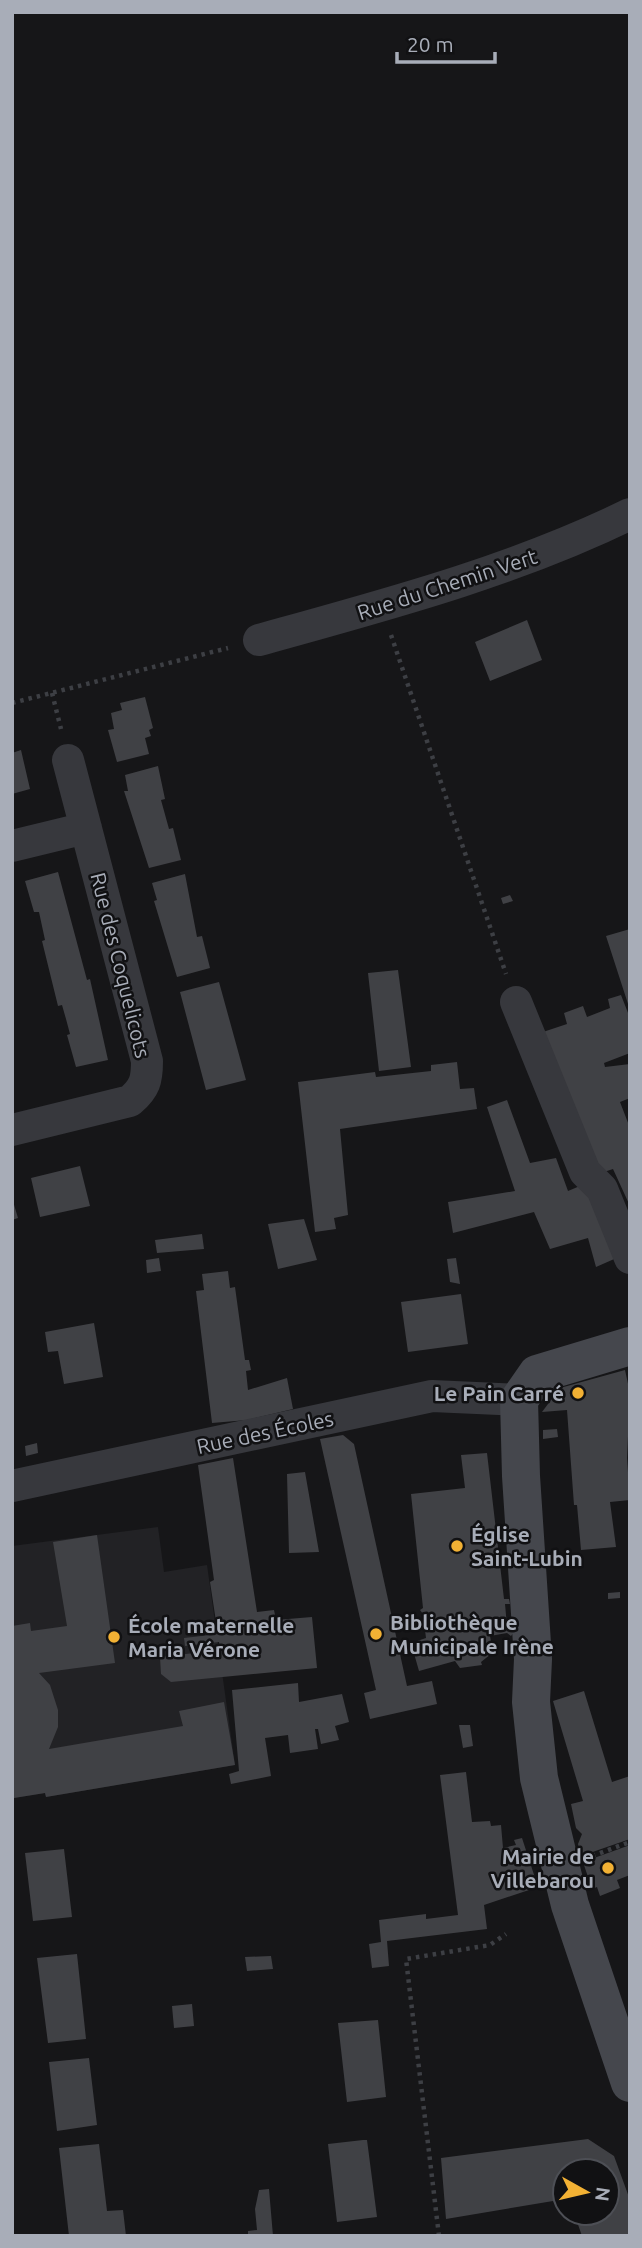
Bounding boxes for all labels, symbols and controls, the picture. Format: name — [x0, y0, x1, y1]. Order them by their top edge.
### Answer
scale bar — [397, 21, 495, 65]
text: 20 m — [407, 32, 454, 56]
street label: Rue du Chemin Vert — [354, 544, 540, 624]
street label: Rue des Coquelicots — [86, 870, 156, 1060]
place label: Le Pain Carré — [434, 1381, 564, 1405]
marker: Le Pain Carré — [570, 1385, 586, 1401]
street label: Rue des Écoles — [194, 1406, 336, 1458]
place label: Église Saint-Lubin — [471, 1522, 583, 1570]
marker: Église Saint-Lubin — [449, 1538, 465, 1554]
place label: Bibliothèque Municipale Irène — [390, 1610, 554, 1658]
place label: École maternelle Maria Vérone — [128, 1613, 294, 1661]
marker: Bibliothèque Municipale Irène — [368, 1626, 384, 1642]
marker: École maternelle Maria Vérone — [106, 1629, 122, 1645]
place label: Mairie de Villebarou — [491, 1844, 594, 1892]
marker: Mairie de Villebarou — [600, 1860, 616, 1876]
north arrow — [551, 2157, 621, 2227]
text: N — [591, 2186, 615, 2203]

